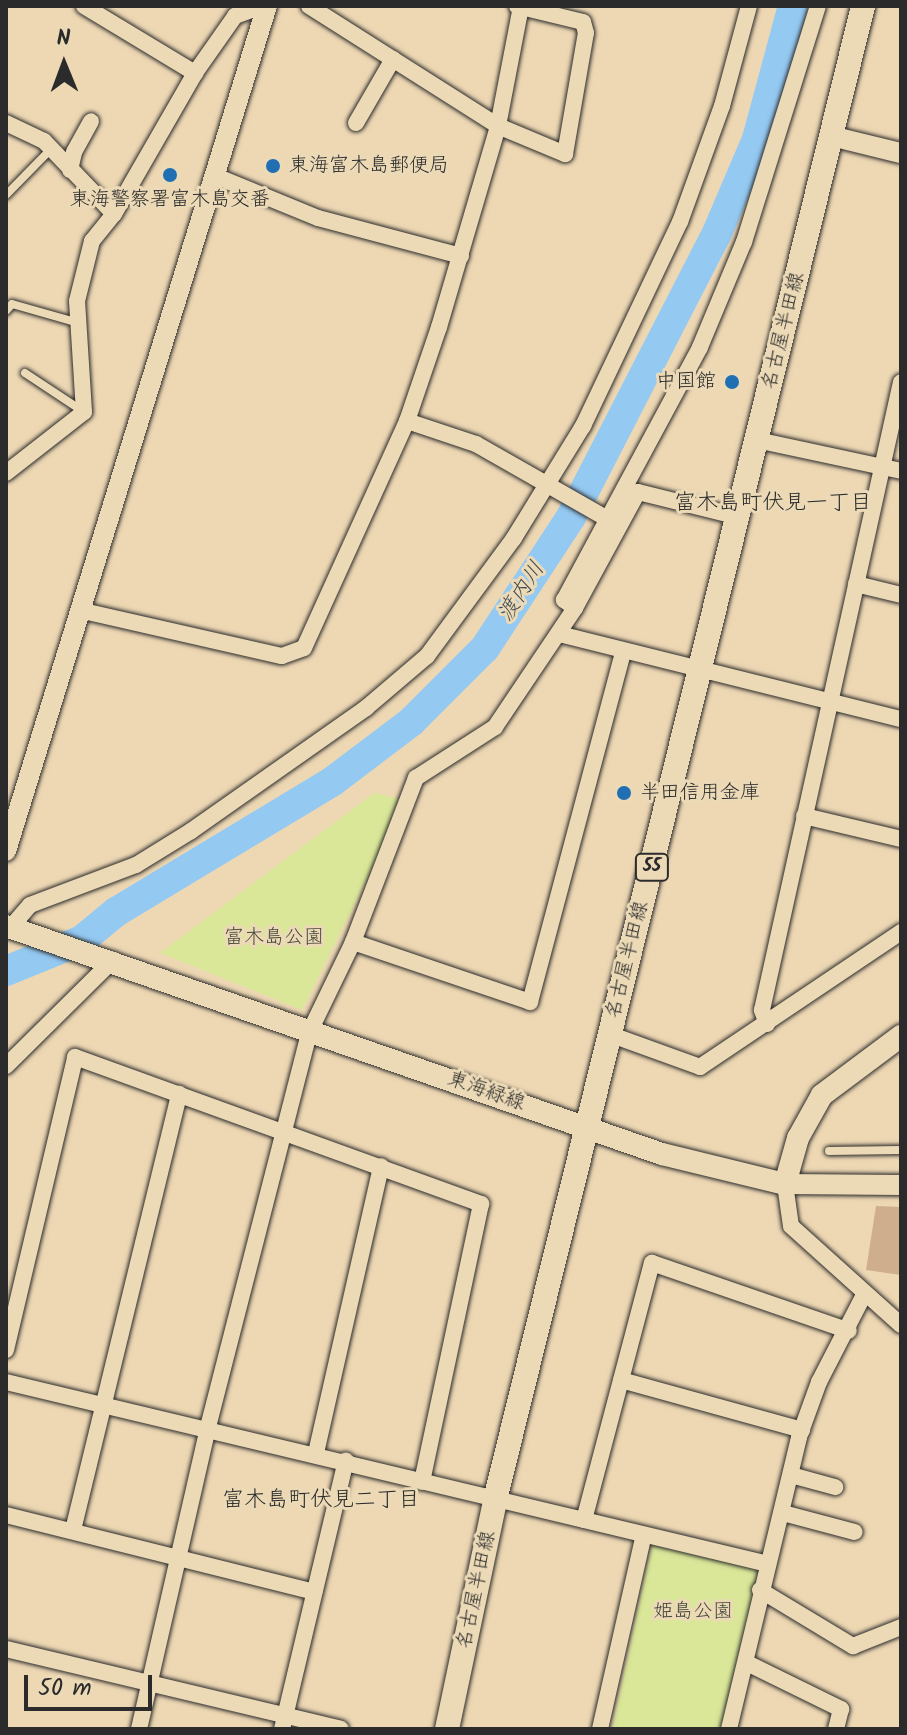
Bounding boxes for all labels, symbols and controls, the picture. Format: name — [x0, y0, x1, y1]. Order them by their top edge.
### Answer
text: N — [56, 22, 71, 57]
north arrow — [24, 24, 104, 104]
place label: 東海富木島郵便局 — [289, 154, 449, 178]
marker: 東海富木島郵便局 — [264, 157, 282, 175]
marker: 東海警察署富木島交番 — [161, 166, 179, 184]
place label: 東海警察署富木島交番 — [70, 188, 270, 212]
street label: 名古屋半田線 — [758, 270, 810, 392]
place label: 中国館 — [656, 370, 716, 394]
marker: 中国館 — [723, 373, 741, 391]
district label: 富木島町伏見一丁目 — [674, 491, 872, 517]
water label: 渡内川 — [493, 557, 551, 627]
place label: 半田信用金庫 — [640, 781, 760, 805]
marker: 半田信用金庫 — [615, 784, 633, 802]
road number: 55 — [634, 853, 670, 881]
street label: 名古屋半田線 — [602, 899, 654, 1021]
park label: 富木島公園 — [224, 926, 324, 950]
street label: 東海緑線 — [444, 1068, 528, 1116]
district label: 富木島町伏見二丁目 — [222, 1488, 420, 1514]
street label: 名古屋半田線 — [453, 1529, 501, 1651]
park label: 姫島公園 — [653, 1600, 733, 1624]
scale bar — [28, 1659, 156, 1709]
text: 50 m — [38, 1669, 92, 1708]

